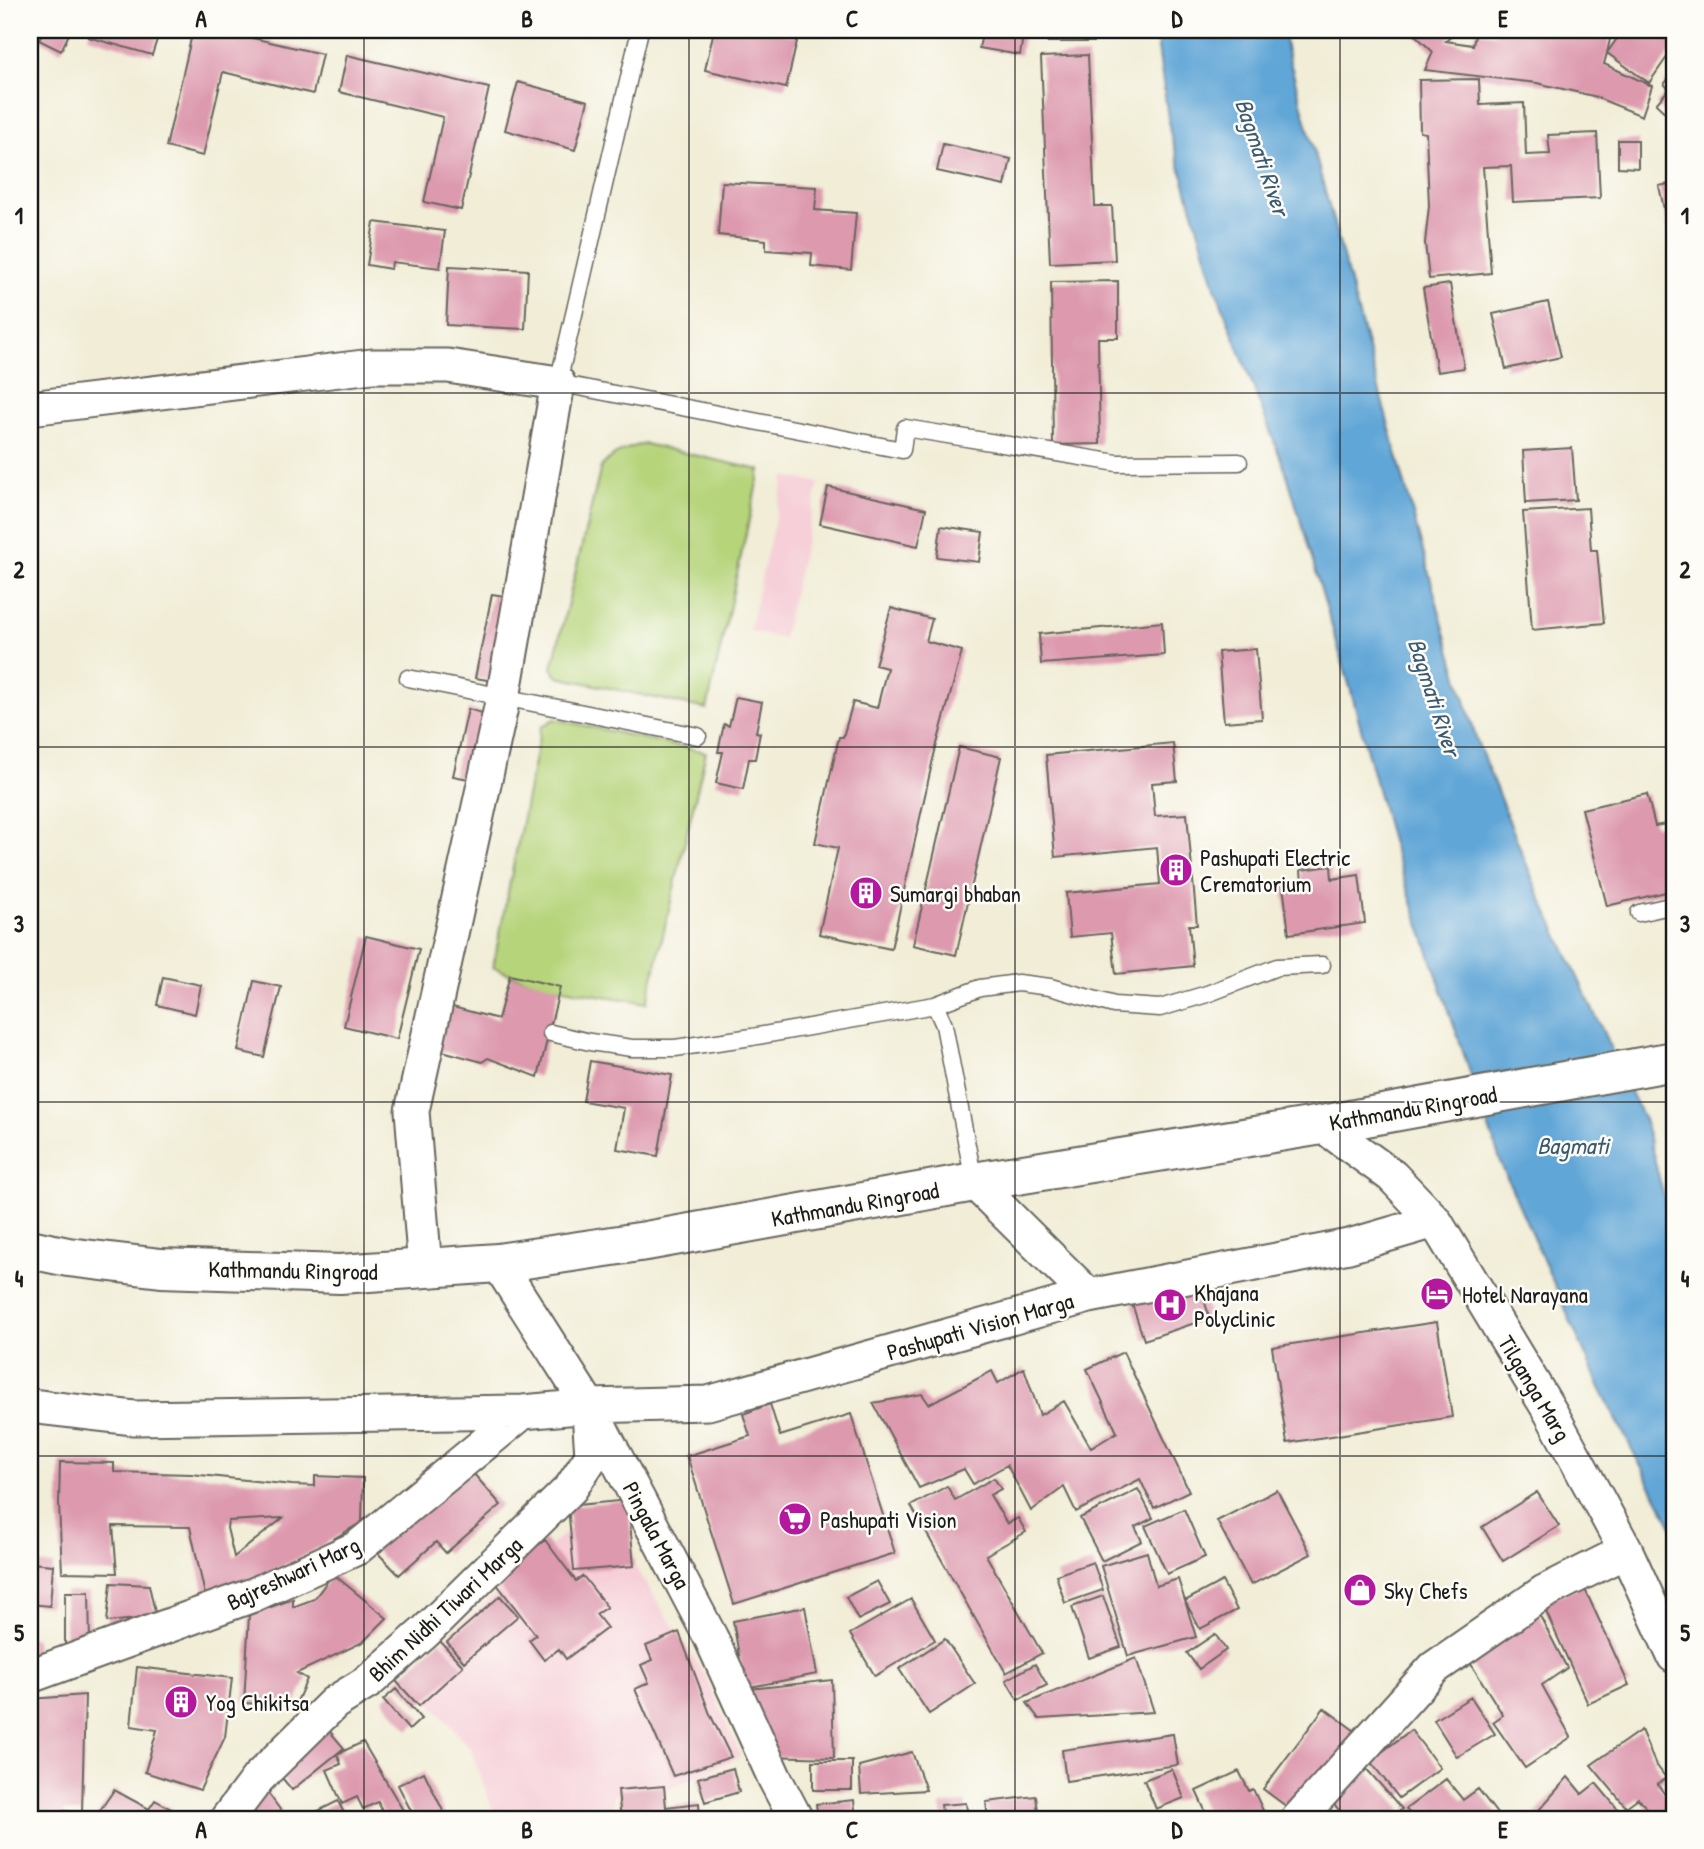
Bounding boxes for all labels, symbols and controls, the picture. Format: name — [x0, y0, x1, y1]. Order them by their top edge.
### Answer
text: A — [195, 3, 207, 34]
text: B — [521, 3, 533, 34]
text: C — [846, 3, 858, 34]
text: D — [1172, 3, 1184, 34]
text: E — [1498, 3, 1509, 34]
water label: Bagmati River — [1227, 94, 1299, 223]
text: 1 — [15, 200, 23, 231]
text: 1 — [1681, 200, 1689, 231]
text: 2 — [14, 554, 25, 585]
text: 2 — [1680, 554, 1691, 585]
water label: Bagmati River — [1400, 634, 1470, 763]
place label: Pashupati Electric Crematorium — [1200, 842, 1350, 899]
building icon: Pashupati Electric Crematorium — [1157, 851, 1195, 889]
building icon: Sumargi bhaban — [847, 874, 885, 912]
place label: Sumargi bhaban — [890, 878, 1021, 909]
text: 3 — [14, 908, 24, 939]
text: 3 — [1680, 908, 1690, 939]
street label: Kathmandu Ringroad — [1327, 1078, 1499, 1138]
water label: Bagmati — [1537, 1129, 1611, 1162]
street label: Kathmandu Ringroad — [769, 1174, 941, 1234]
street label: Kathmandu Ringroad — [208, 1253, 378, 1287]
text: 4 — [15, 1263, 24, 1294]
text: 4 — [1681, 1263, 1690, 1294]
hotel icon: Hotel Narayana — [1418, 1275, 1456, 1313]
place label: Khajana Polyclinic — [1194, 1277, 1275, 1334]
place label: Hotel Narayana — [1462, 1279, 1588, 1310]
street label: Pashupati Vision Marga — [883, 1285, 1077, 1367]
hospital icon: Khajana Polyclinic — [1151, 1286, 1189, 1324]
street label: Tilganga Marg — [1491, 1329, 1579, 1447]
street label: Pingala Marga — [616, 1476, 698, 1594]
supermarket icon: Pashupati Vision — [776, 1500, 814, 1538]
place label: Pashupati Vision — [820, 1504, 957, 1535]
street label: Bajreshwari Marg — [221, 1529, 365, 1617]
street label: Bhim Nidhi Tiwari Marga — [361, 1530, 529, 1688]
shop icon: Sky Chefs — [1341, 1571, 1379, 1609]
place label: Sky Chefs — [1384, 1575, 1468, 1606]
text: 5 — [14, 1617, 24, 1648]
text: 5 — [1680, 1617, 1690, 1648]
building icon: Yog Chikitsa — [162, 1683, 200, 1721]
place label: Yog Chikitsa — [206, 1687, 309, 1718]
text: A — [195, 1814, 207, 1845]
text: B — [521, 1814, 533, 1845]
text: C — [846, 1814, 858, 1845]
text: D — [1172, 1814, 1184, 1845]
text: E — [1498, 1814, 1509, 1845]

